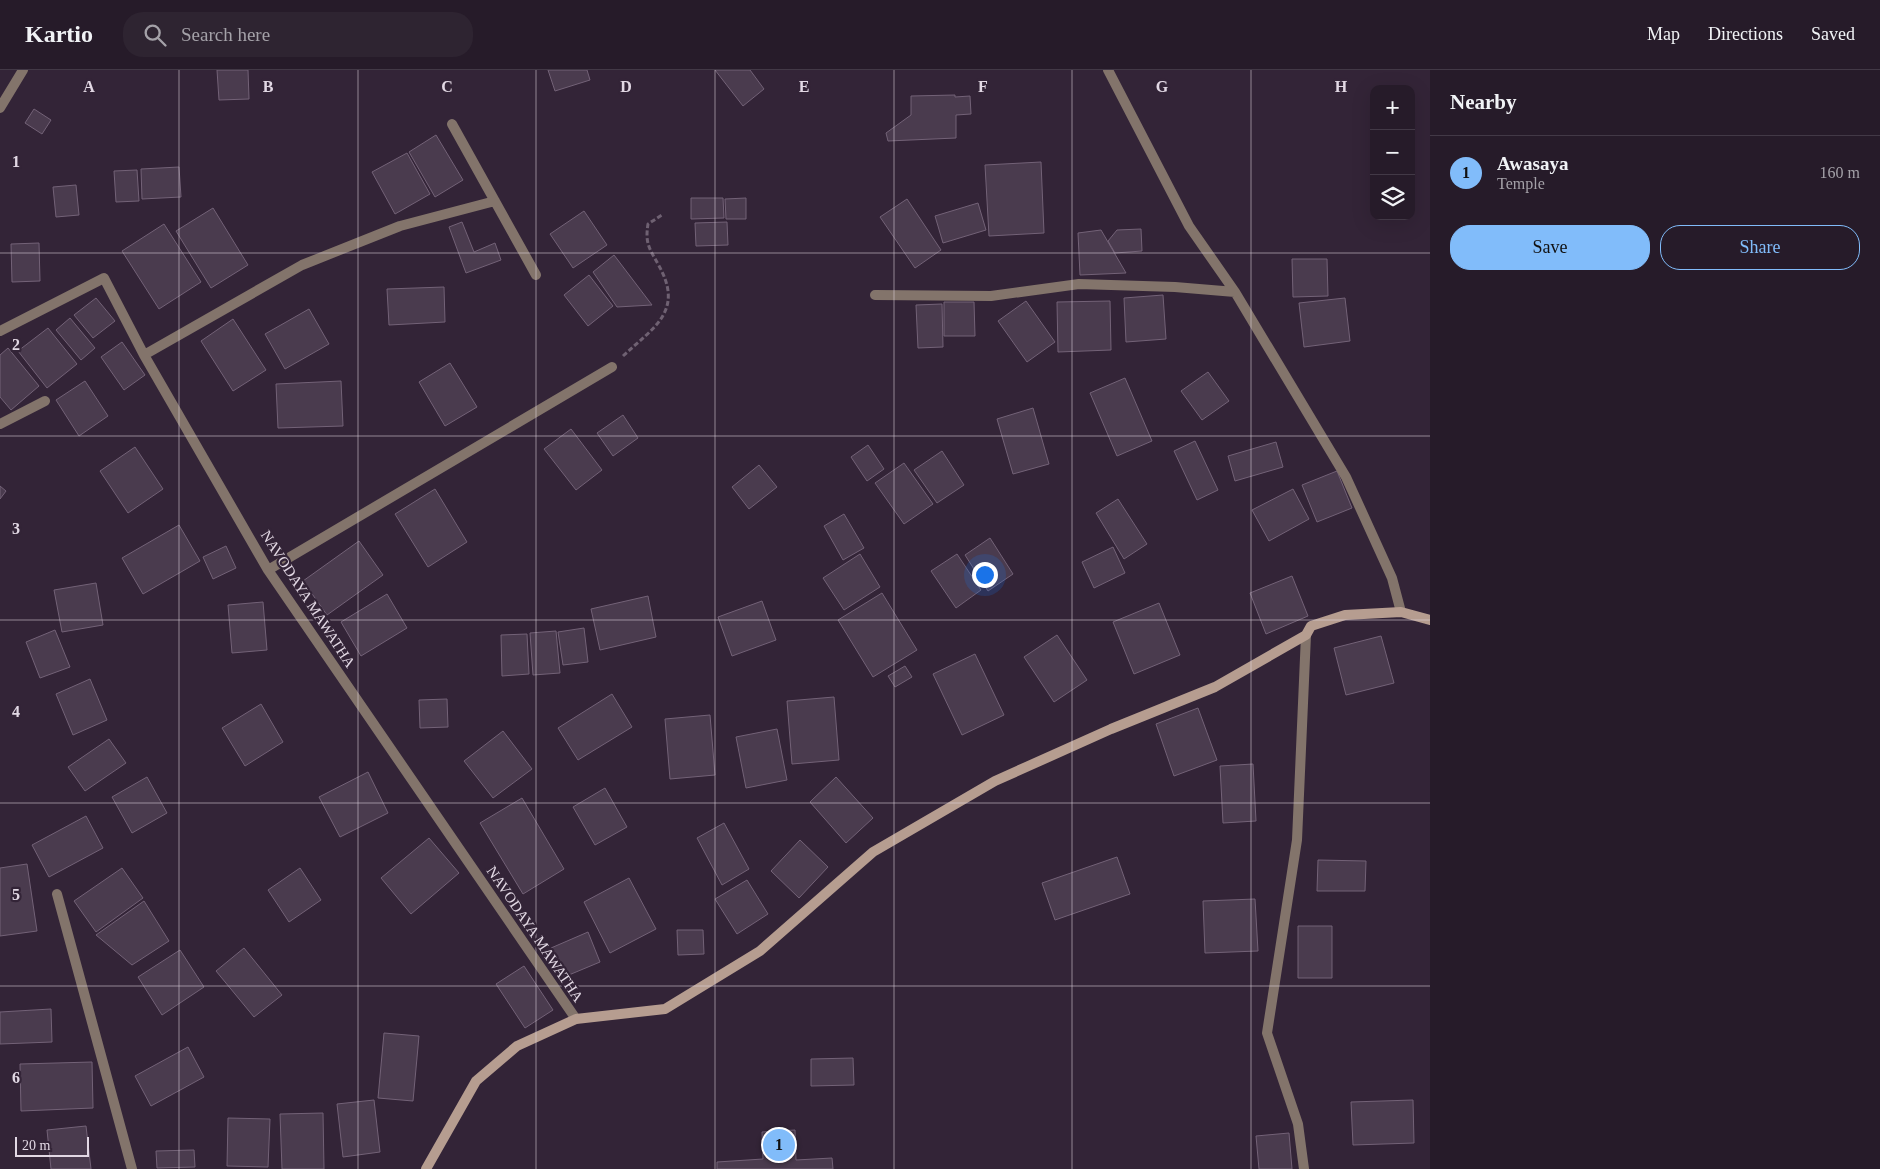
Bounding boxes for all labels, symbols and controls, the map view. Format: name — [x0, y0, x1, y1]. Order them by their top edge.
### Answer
search box — [123, 12, 473, 57]
text: Kartio — [25, 21, 93, 47]
icon: search — [141, 21, 169, 49]
text: Search here — [181, 24, 270, 45]
text: Map — [1647, 24, 1680, 44]
text: Directions — [1708, 24, 1783, 44]
text: Saved — [1811, 24, 1855, 44]
text: A — [83, 78, 95, 95]
text: B — [263, 78, 274, 95]
text: C — [441, 78, 453, 95]
text: D — [620, 78, 632, 95]
text: E — [799, 78, 809, 95]
text: F — [978, 78, 988, 95]
text: G — [1156, 78, 1169, 95]
text: H — [1335, 78, 1348, 95]
map controls — [1370, 85, 1415, 220]
button: + — [1370, 85, 1415, 130]
text: Nearby — [1450, 90, 1517, 114]
button: − — [1370, 130, 1415, 175]
text: 1 — [12, 153, 20, 170]
text: Awasaya — [1497, 153, 1568, 174]
text: 1 — [1462, 164, 1470, 181]
text: 160 m — [1820, 164, 1860, 181]
button: layers — [1370, 175, 1415, 220]
text: Temple — [1497, 175, 1545, 192]
button: Save — [1450, 225, 1650, 270]
button: Share — [1660, 225, 1860, 270]
text: 2 — [12, 336, 20, 353]
text: 3 — [12, 520, 20, 537]
street label: NAVODAYA MAWATHA — [258, 528, 358, 671]
your location — [972, 562, 998, 588]
text: 4 — [12, 703, 20, 720]
street label: NAVODAYA MAWATHA — [484, 863, 586, 1005]
text: 5 — [12, 886, 20, 903]
text: 6 — [12, 1069, 20, 1086]
pin: 1 — [763, 1126, 795, 1164]
scale bar — [15, 1134, 89, 1157]
text: 20 m — [22, 1138, 50, 1153]

